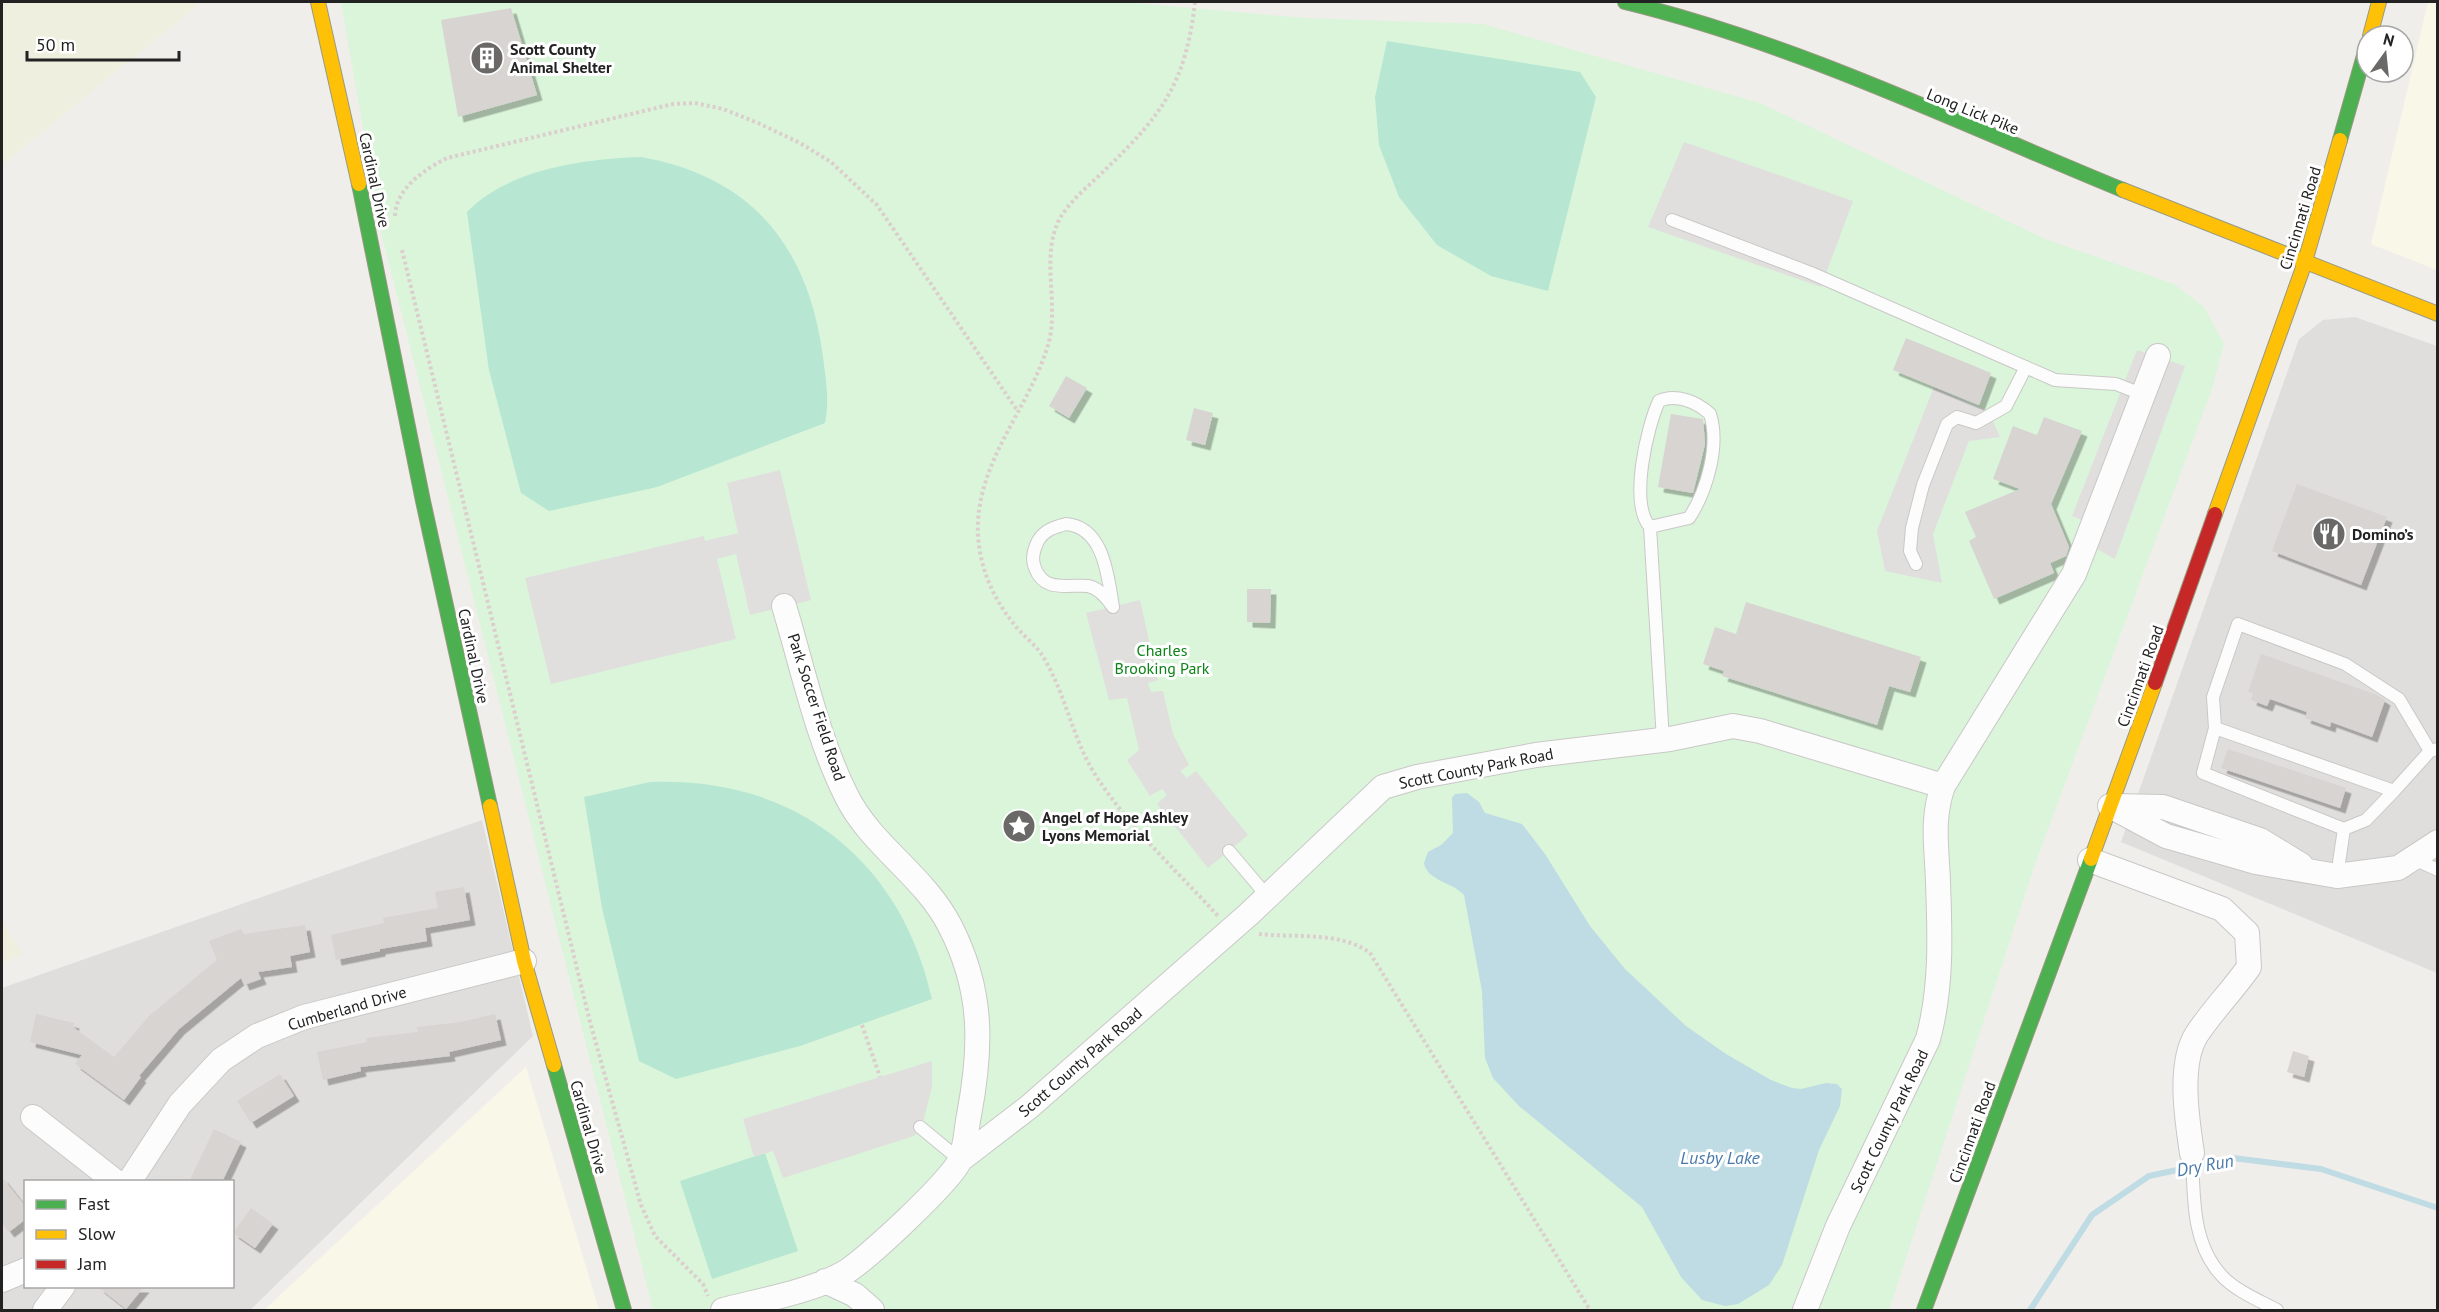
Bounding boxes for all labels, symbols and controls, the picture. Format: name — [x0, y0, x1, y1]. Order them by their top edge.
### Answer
scale bar — [27, 24, 178, 62]
north arrow — [2355, 24, 2415, 84]
text: N — [2381, 28, 2397, 51]
text: 50 m — [36, 33, 75, 56]
place label: Scott County Animal Shelter — [510, 39, 612, 77]
building icon: Scott County Animal Shelter — [469, 40, 505, 76]
street label: Long Lick Pike — [1924, 83, 2022, 139]
street label: Cardinal Drive — [355, 131, 395, 229]
street label: Cincinnati Road — [2275, 164, 2325, 272]
restaurant icon: Domino’s — [2311, 516, 2347, 552]
place label: Domino’s — [2352, 524, 2414, 544]
street label: Cardinal Drive — [454, 607, 494, 705]
street label: Cincinnati Road — [2112, 622, 2168, 730]
street label: Park Soccer Field Road — [784, 631, 850, 783]
park label: Charles Brooking Park — [1115, 640, 1210, 678]
street label: Scott County Park Road — [1397, 743, 1555, 793]
place label: Angel of Hope Ashley Lyons Memorial — [1042, 807, 1188, 845]
place icon: Angel of Hope Ashley Lyons Memorial — [1001, 808, 1037, 844]
street label: Cumberland Drive — [285, 981, 409, 1035]
street label: Scott County Park Road — [1014, 1003, 1146, 1121]
street label: Scott County Park Road — [1846, 1046, 1932, 1196]
street label: Cardinal Drive — [566, 1078, 612, 1176]
street label: Cincinnati Road — [1944, 1078, 2000, 1186]
water label: Lusby Lake — [1680, 1146, 1760, 1169]
water label: Dry Run — [2175, 1149, 2235, 1181]
legend — [24, 1180, 234, 1288]
text: Fast — [78, 1192, 110, 1215]
text: Slow — [78, 1222, 116, 1245]
text: Jam — [77, 1252, 107, 1275]

